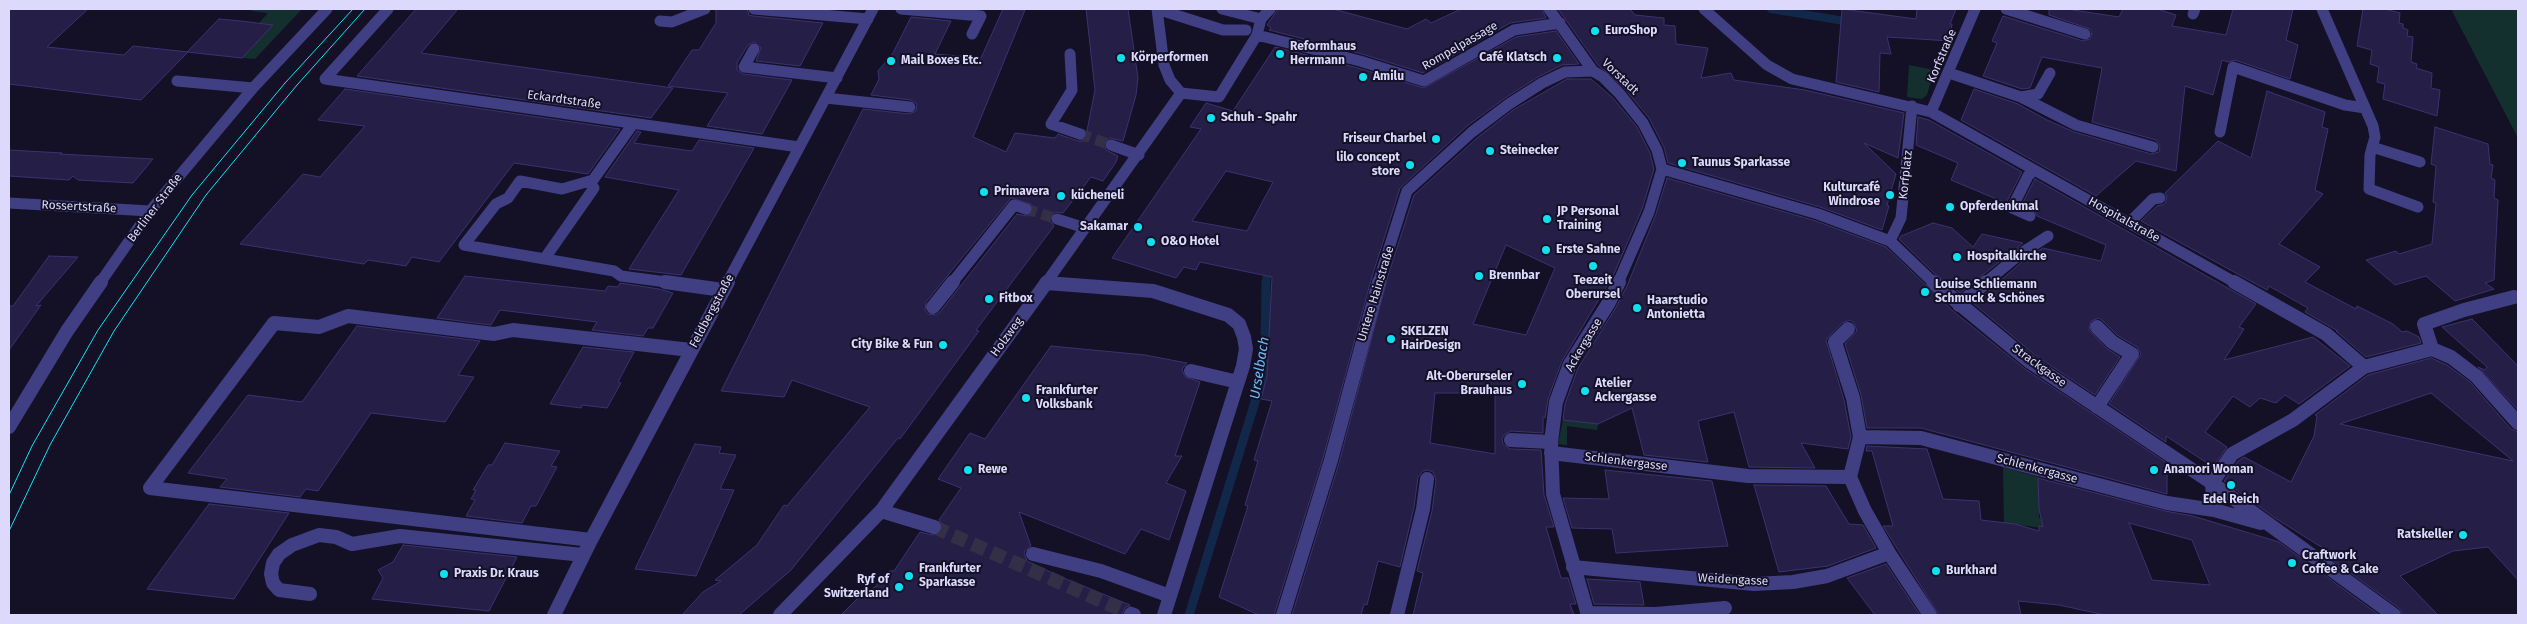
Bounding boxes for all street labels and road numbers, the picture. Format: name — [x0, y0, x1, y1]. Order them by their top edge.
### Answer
street label: Rompelpassage — [1420, 19, 1500, 73]
street label: Korfstraße — [1924, 27, 1960, 85]
street label: Vorstadt — [1599, 56, 1641, 98]
street label: Eckardtstraße — [526, 88, 602, 112]
street label: Korfplatz — [1896, 150, 1916, 200]
street label: Berliner Straße — [125, 171, 185, 245]
street label: Hospitalstraße — [2086, 194, 2162, 246]
street label: Rossertstraße — [41, 198, 117, 216]
street label: Untere Hainstraße — [1355, 245, 1397, 343]
street label: Feldbergstraße — [687, 272, 737, 350]
street label: Holzweg — [988, 314, 1026, 360]
street label: Ackergasse — [1562, 316, 1606, 374]
street label: Strackgasse — [2009, 342, 2069, 390]
street label: Schlenkergasse — [1584, 450, 1668, 474]
street label: Schlenkergasse — [1995, 451, 2079, 487]
street label: Weidengasse — [1697, 571, 1769, 589]

